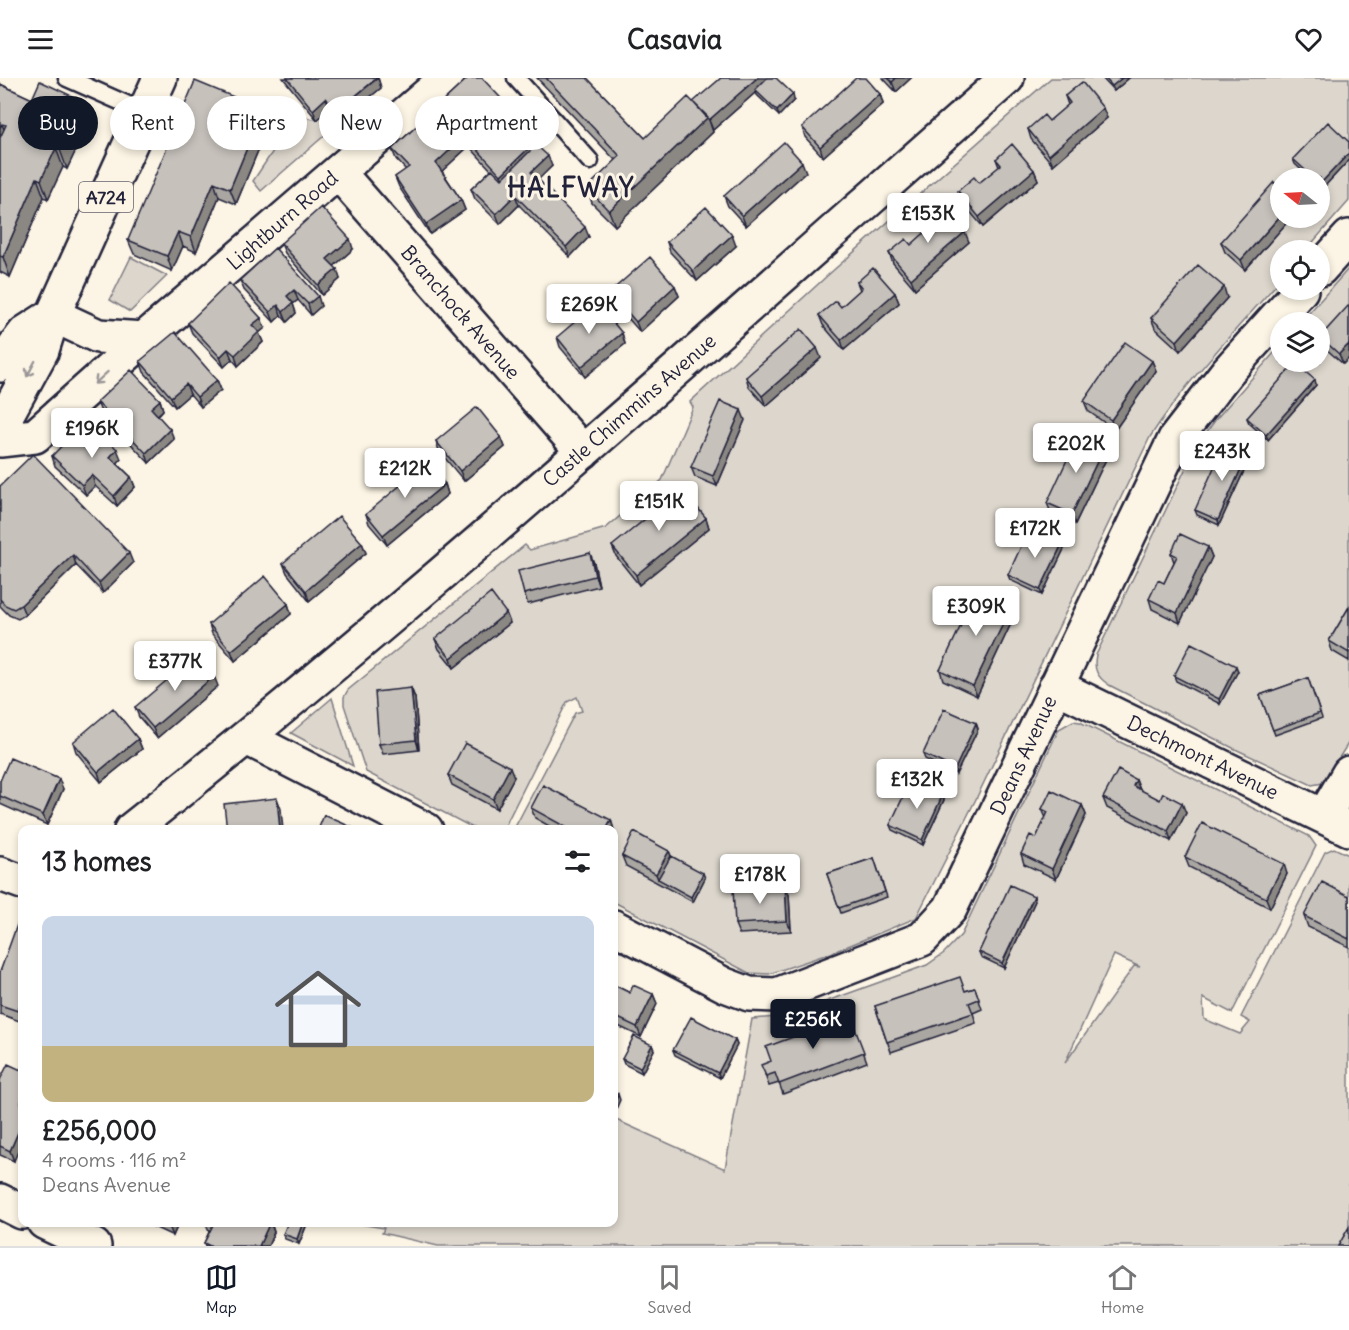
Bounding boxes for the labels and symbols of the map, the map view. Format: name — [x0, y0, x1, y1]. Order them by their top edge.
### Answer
street label: Lightburn Road — [221, 165, 343, 275]
north arrow — [1270, 168, 1330, 228]
district label: HALFWAY — [507, 171, 635, 204]
road number: A724 — [79, 182, 133, 212]
pin: £153K — [886, 193, 970, 244]
street label: Branchock Avenue — [396, 240, 526, 384]
pin: £269K — [547, 284, 631, 335]
street label: Castle Chimmins Avenue — [537, 328, 721, 492]
one-way arrow — [25, 360, 37, 377]
one-way arrow — [94, 371, 109, 385]
pin: £196K — [50, 408, 134, 459]
pin: £202K — [1034, 423, 1118, 474]
pin: £243K — [1180, 431, 1264, 482]
pin: £212K — [363, 448, 447, 499]
pin: £151K — [617, 481, 701, 532]
pin: £172K — [993, 508, 1077, 559]
pin: £309K — [934, 586, 1018, 637]
pin: £377K — [133, 641, 217, 692]
street label: Deans Avenue — [984, 691, 1062, 819]
street label: Dechmont Avenue — [1123, 710, 1283, 804]
pin: £132K — [875, 759, 959, 810]
pin: £178K — [718, 854, 802, 905]
pin: £256K — [771, 999, 855, 1050]

